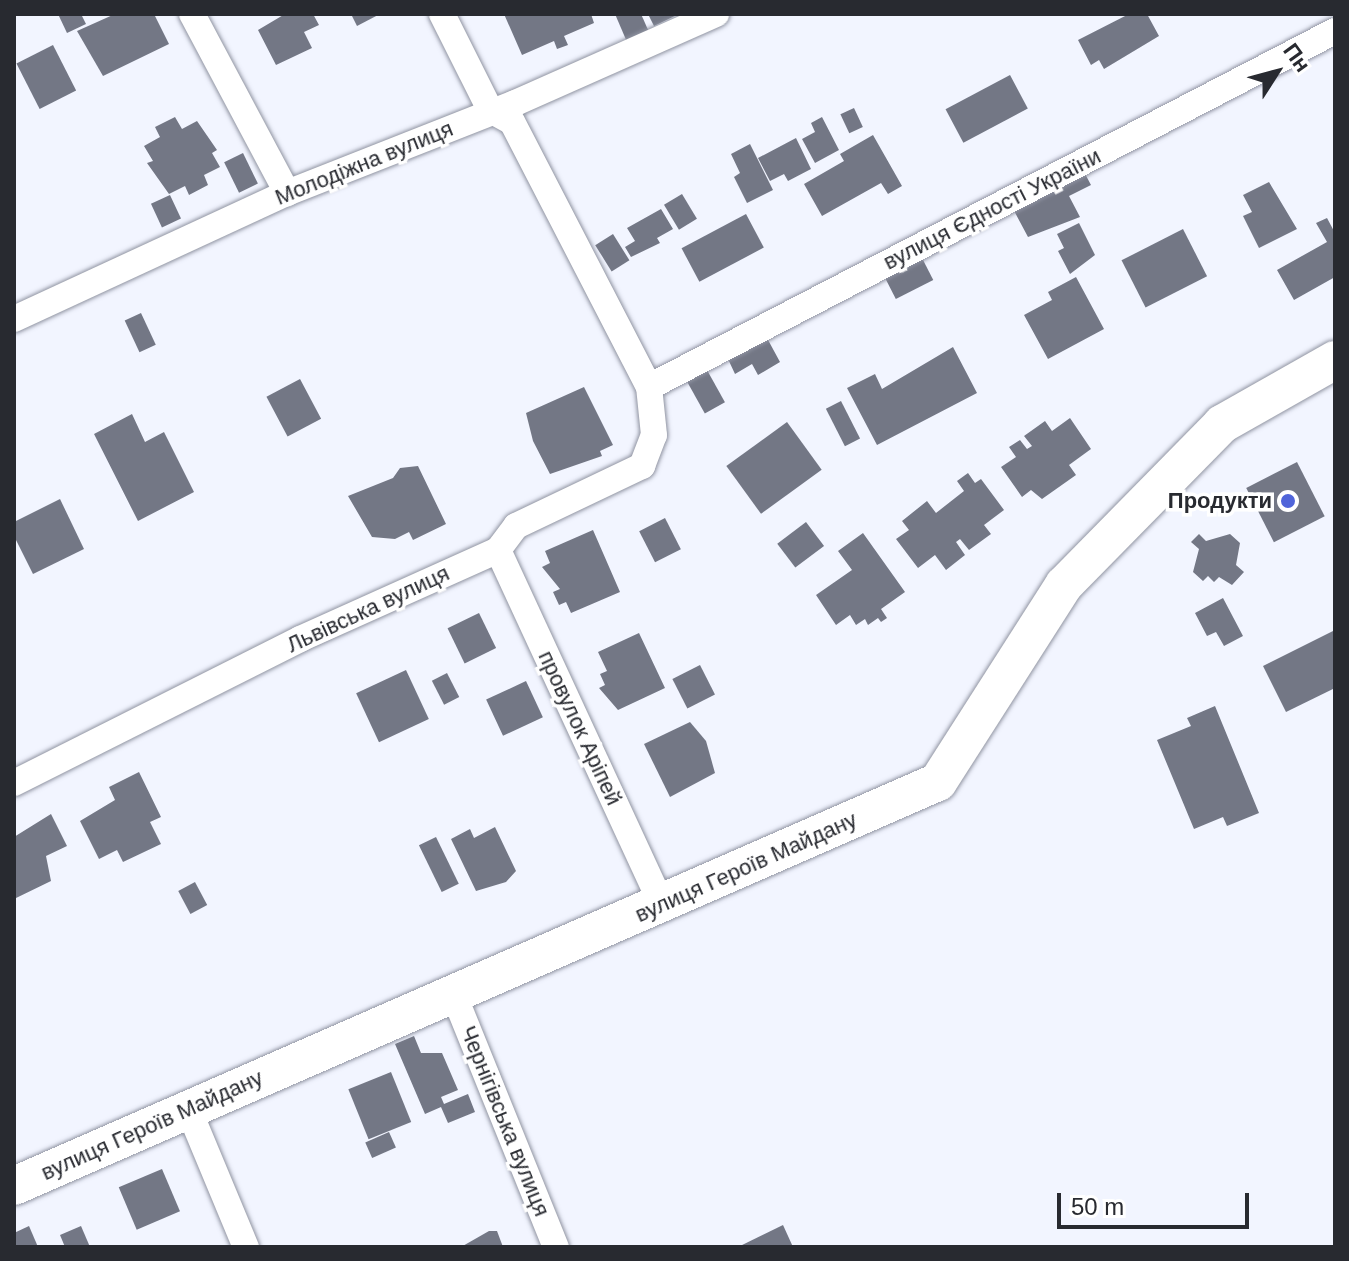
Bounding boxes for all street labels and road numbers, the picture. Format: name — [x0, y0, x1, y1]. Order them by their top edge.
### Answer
street label: Молодіжна вулиця — [271, 115, 457, 211]
street label: вулиця Єдності України — [879, 143, 1105, 275]
street label: Львівська вулиця — [283, 560, 453, 658]
street label: провулок Аріпей — [533, 647, 627, 809]
street label: вулиця Героїв Майдану — [631, 806, 861, 928]
street label: Чернігівська вулиця — [455, 1022, 555, 1220]
street label: вулиця Героїв Майдану — [37, 1064, 267, 1186]

